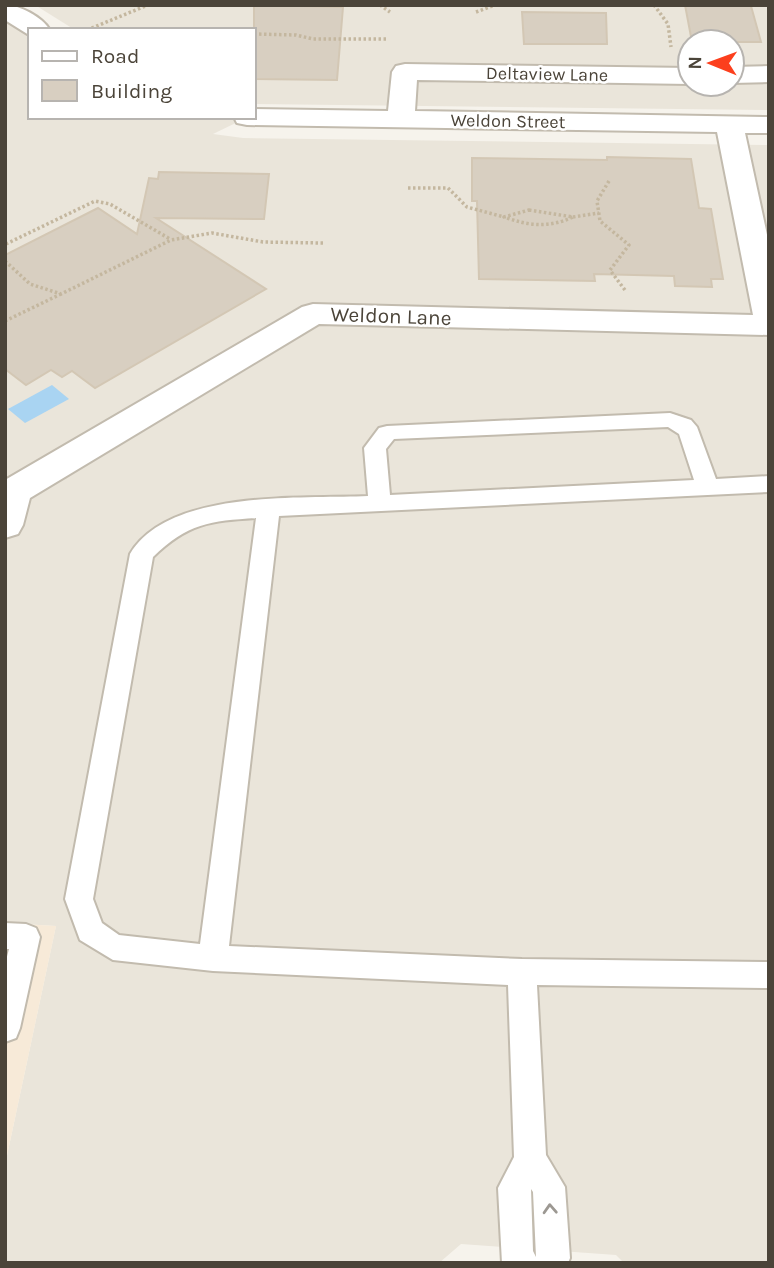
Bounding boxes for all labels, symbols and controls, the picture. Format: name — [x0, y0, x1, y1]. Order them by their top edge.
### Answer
legend — [28, 28, 256, 119]
north arrow — [676, 28, 746, 98]
text: Road — [91, 44, 139, 68]
text: N — [684, 56, 706, 70]
street label: Deltaview Lane — [486, 62, 608, 86]
text: Building — [91, 79, 172, 103]
street label: Weldon Street — [450, 109, 566, 133]
street label: Weldon Lane — [330, 302, 452, 330]
one-way arrow — [543, 1203, 558, 1214]

